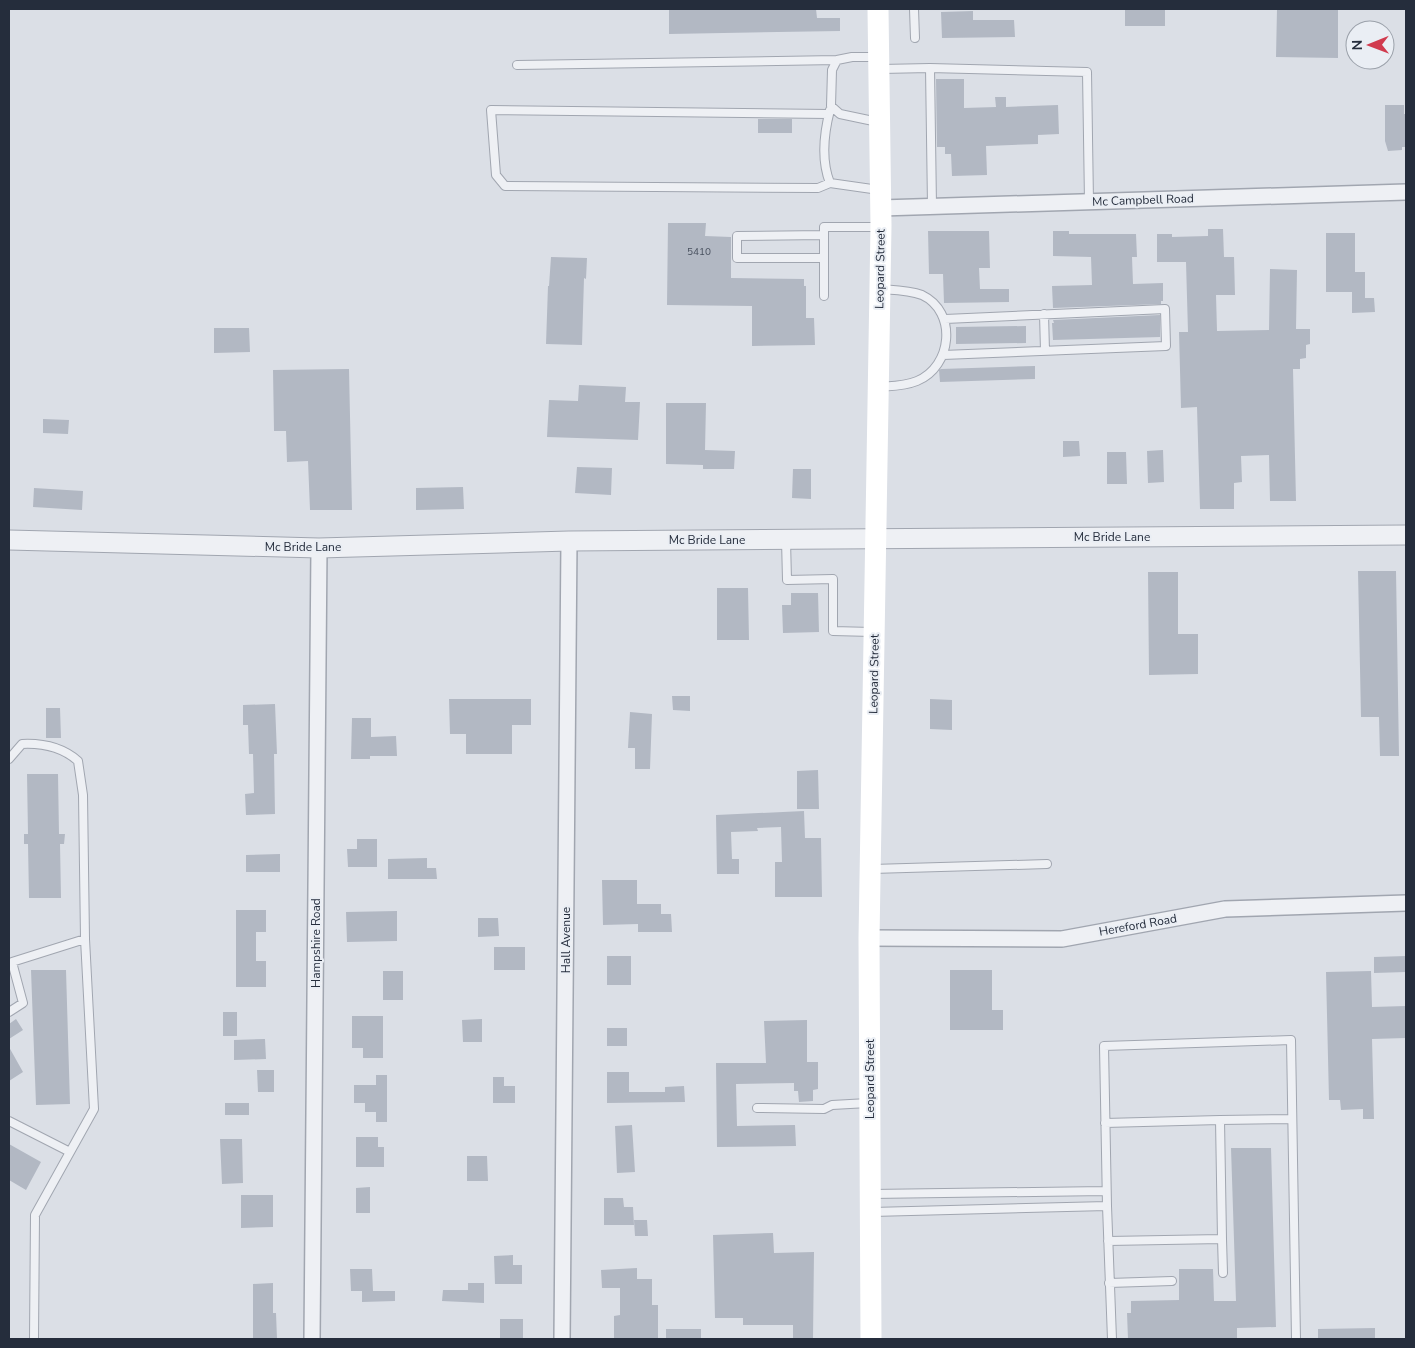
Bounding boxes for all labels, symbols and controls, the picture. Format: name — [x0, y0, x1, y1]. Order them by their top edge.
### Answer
north arrow — [1345, 20, 1395, 70]
text: N — [1348, 40, 1367, 51]
street label: Mc Campbell Road — [1092, 190, 1194, 210]
street label: Leopard Street — [871, 228, 889, 309]
house number: 5410 — [687, 245, 711, 259]
street label: Mc Bride Lane — [1074, 529, 1150, 545]
street label: Mc Bride Lane — [669, 532, 745, 548]
street label: Mc Bride Lane — [265, 539, 341, 555]
street label: Leopard Street — [865, 633, 883, 714]
street label: Hampshire Road — [308, 898, 324, 988]
street label: Hall Avenue — [558, 907, 574, 973]
street label: Hereford Road — [1098, 910, 1178, 940]
street label: Leopard Street — [862, 1038, 878, 1119]

